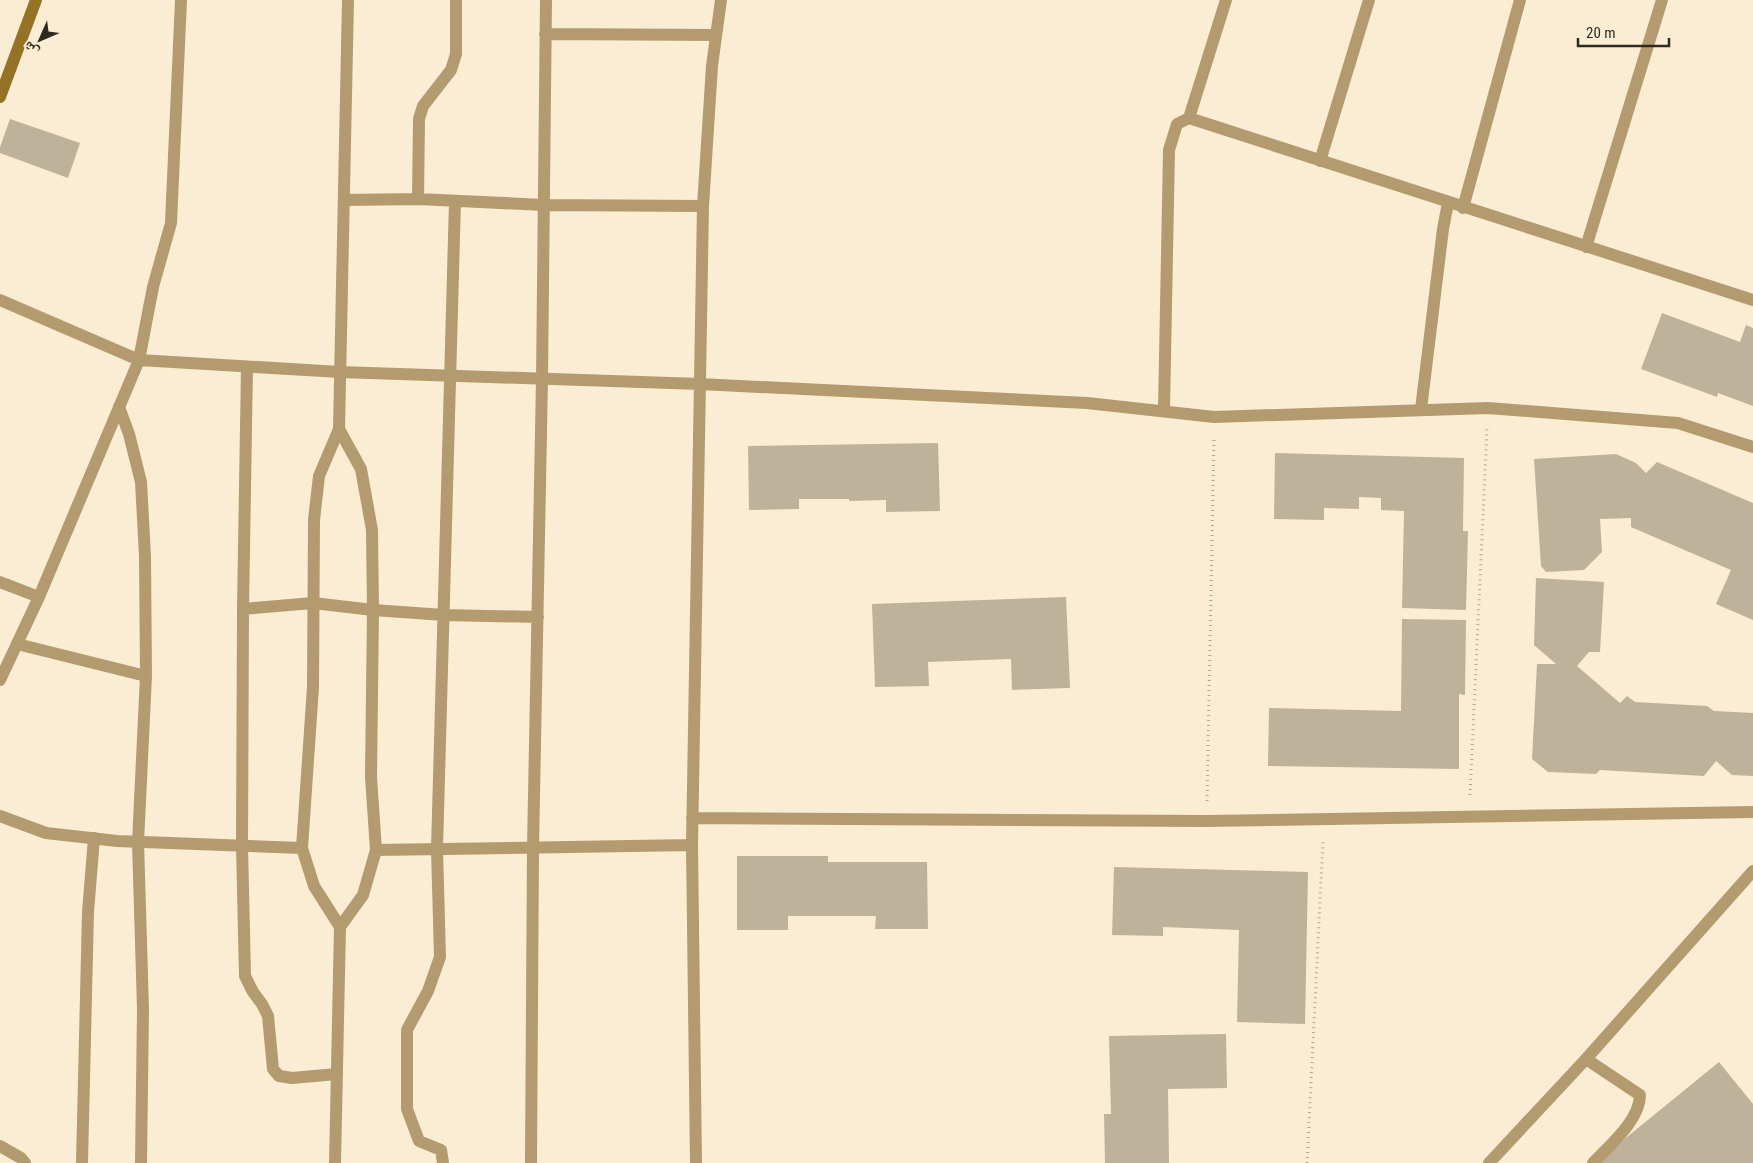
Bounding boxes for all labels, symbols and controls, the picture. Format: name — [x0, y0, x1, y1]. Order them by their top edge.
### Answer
north arrow — [15, 15, 65, 65]
scale bar — [1578, 15, 1669, 47]
text: 20 m — [1586, 24, 1616, 42]
text: ش — [20, 37, 42, 60]

